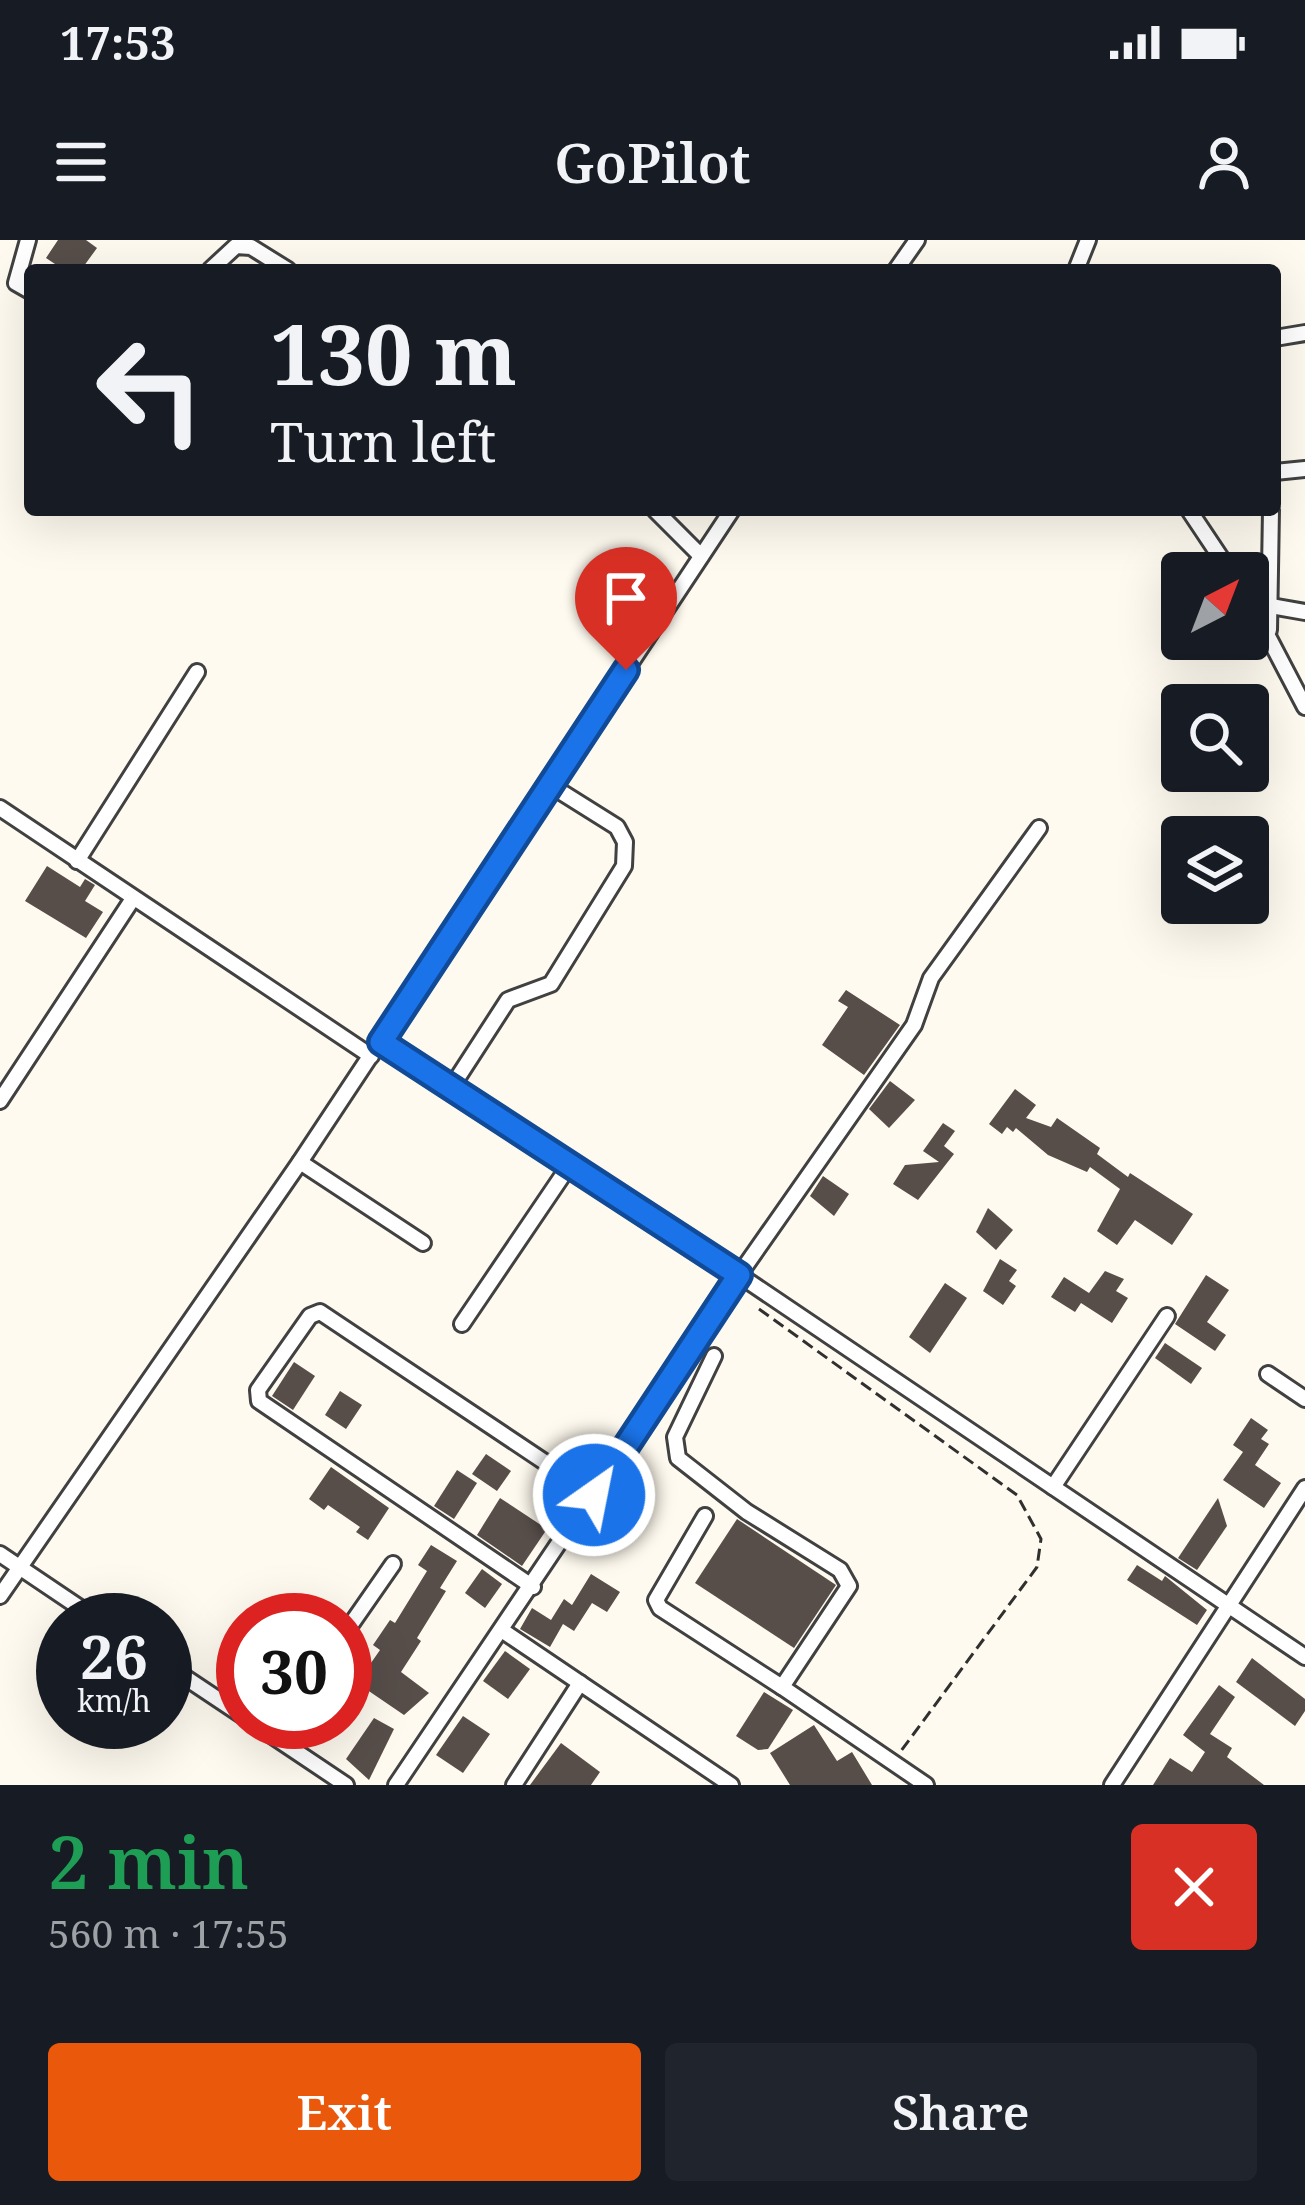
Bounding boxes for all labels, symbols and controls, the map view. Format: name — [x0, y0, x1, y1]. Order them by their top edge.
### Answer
text: 17:53 — [60, 12, 175, 73]
text: GoPilot — [554, 125, 751, 199]
icon: menu — [48, 129, 114, 195]
icon: person — [1191, 129, 1257, 195]
text: 130 m — [270, 295, 517, 410]
icon: left — [72, 312, 228, 468]
text: Turn left — [270, 404, 496, 478]
pin — [575, 547, 677, 670]
north arrow — [1161, 552, 1269, 660]
map controls — [1161, 552, 1269, 924]
icon: arrive — [593, 565, 659, 631]
button: search — [1161, 684, 1269, 792]
button: layers — [1161, 816, 1269, 924]
position arrow — [531, 1432, 657, 1558]
speed limit sign: 30 — [216, 1593, 372, 1749]
text: 26 — [80, 1615, 148, 1697]
text: km/h — [77, 1680, 151, 1721]
text: 2 min — [48, 1812, 249, 1910]
button: close — [1131, 1824, 1257, 1950]
text: 560 m · 17:55 — [48, 1906, 289, 1959]
button: Exit — [48, 2043, 641, 2181]
button: Share — [665, 2043, 1257, 2181]

